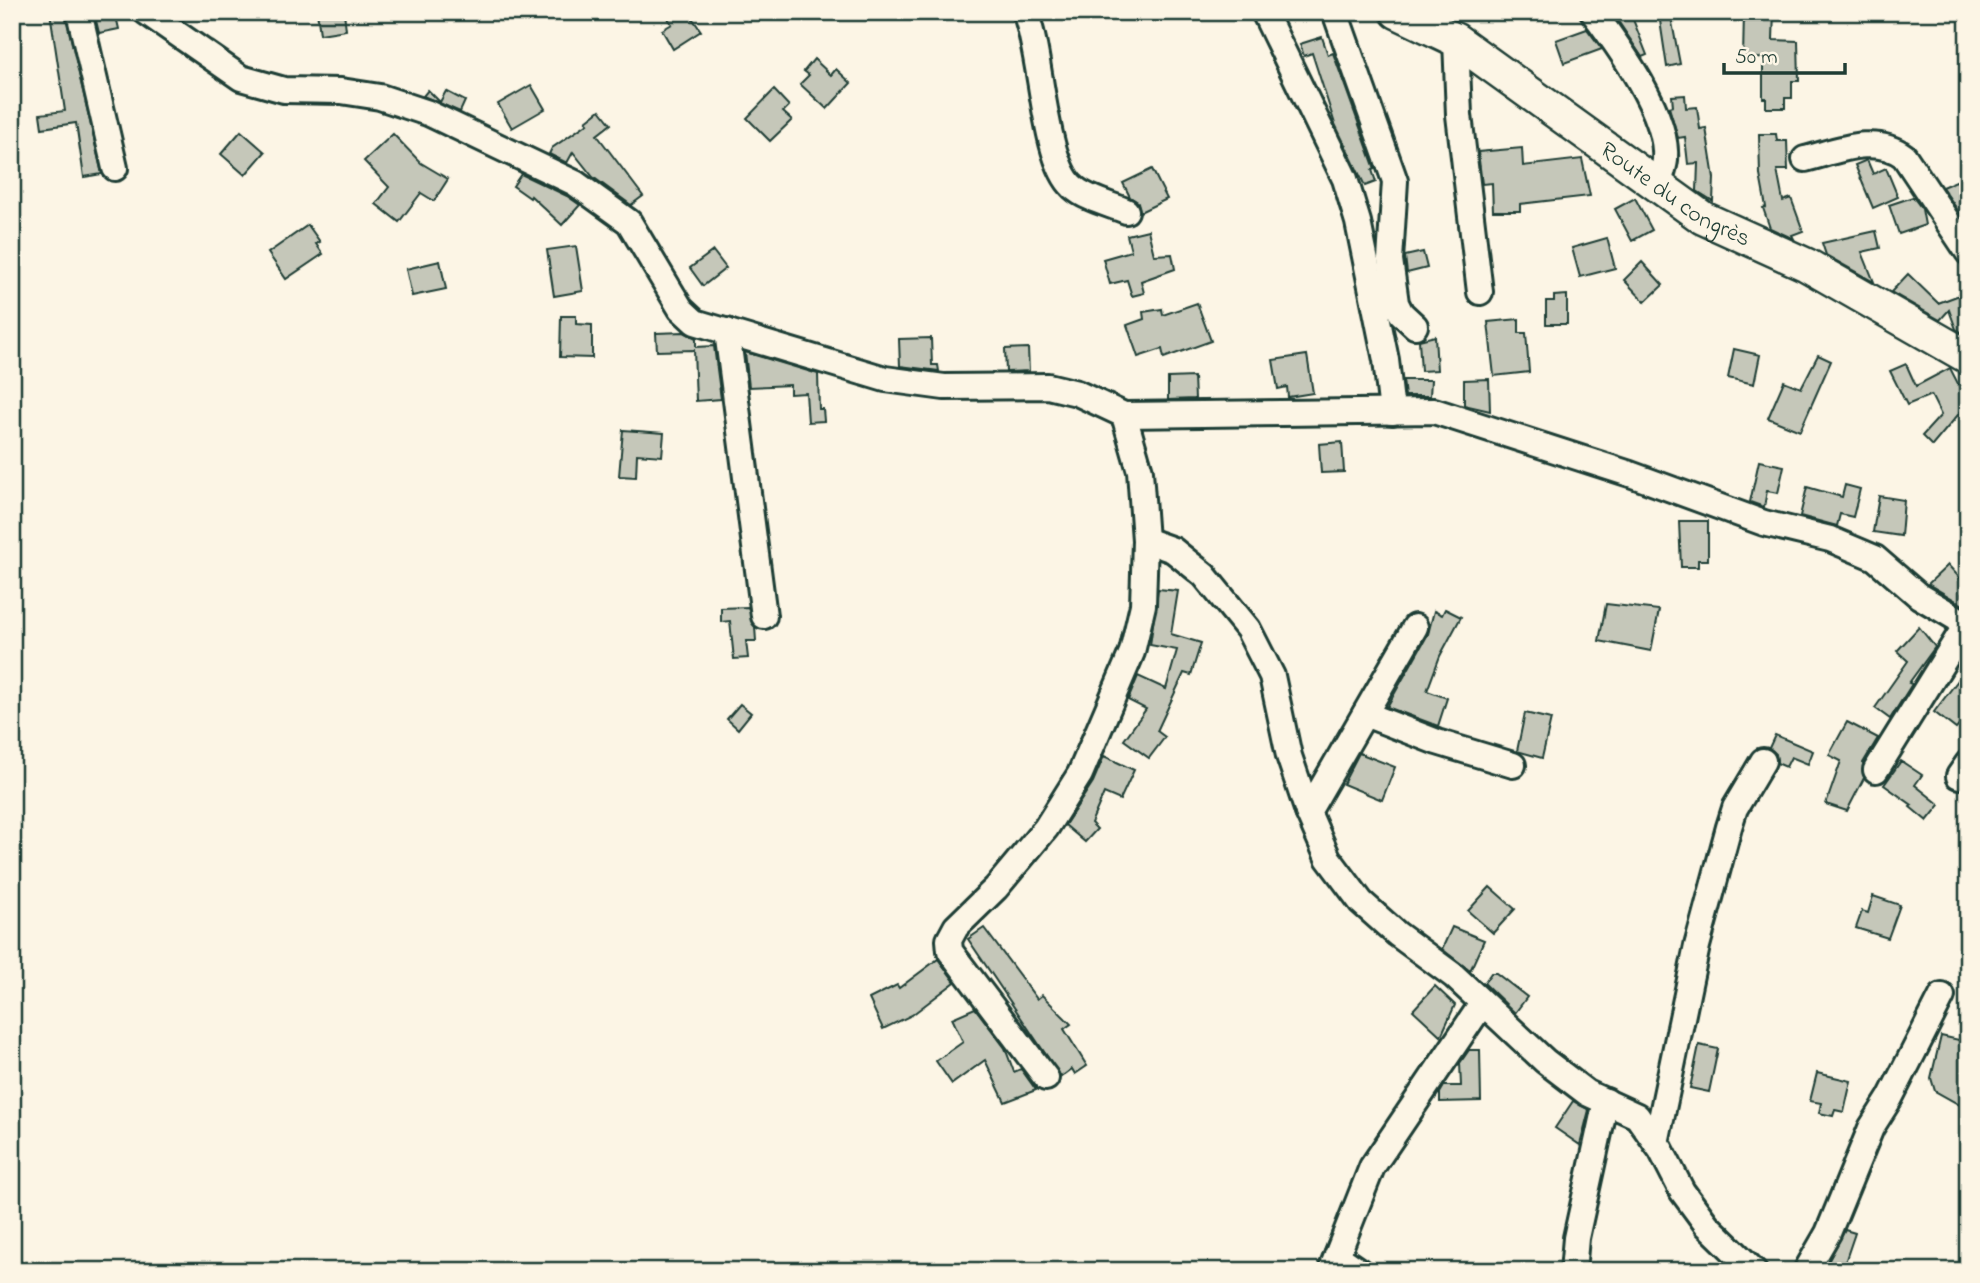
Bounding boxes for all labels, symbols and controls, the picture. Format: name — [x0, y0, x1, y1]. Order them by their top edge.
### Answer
scale bar — [1724, 32, 1845, 76]
text: 50 m — [1735, 43, 1778, 73]
street label: Route du congrès — [1592, 134, 1756, 257]

